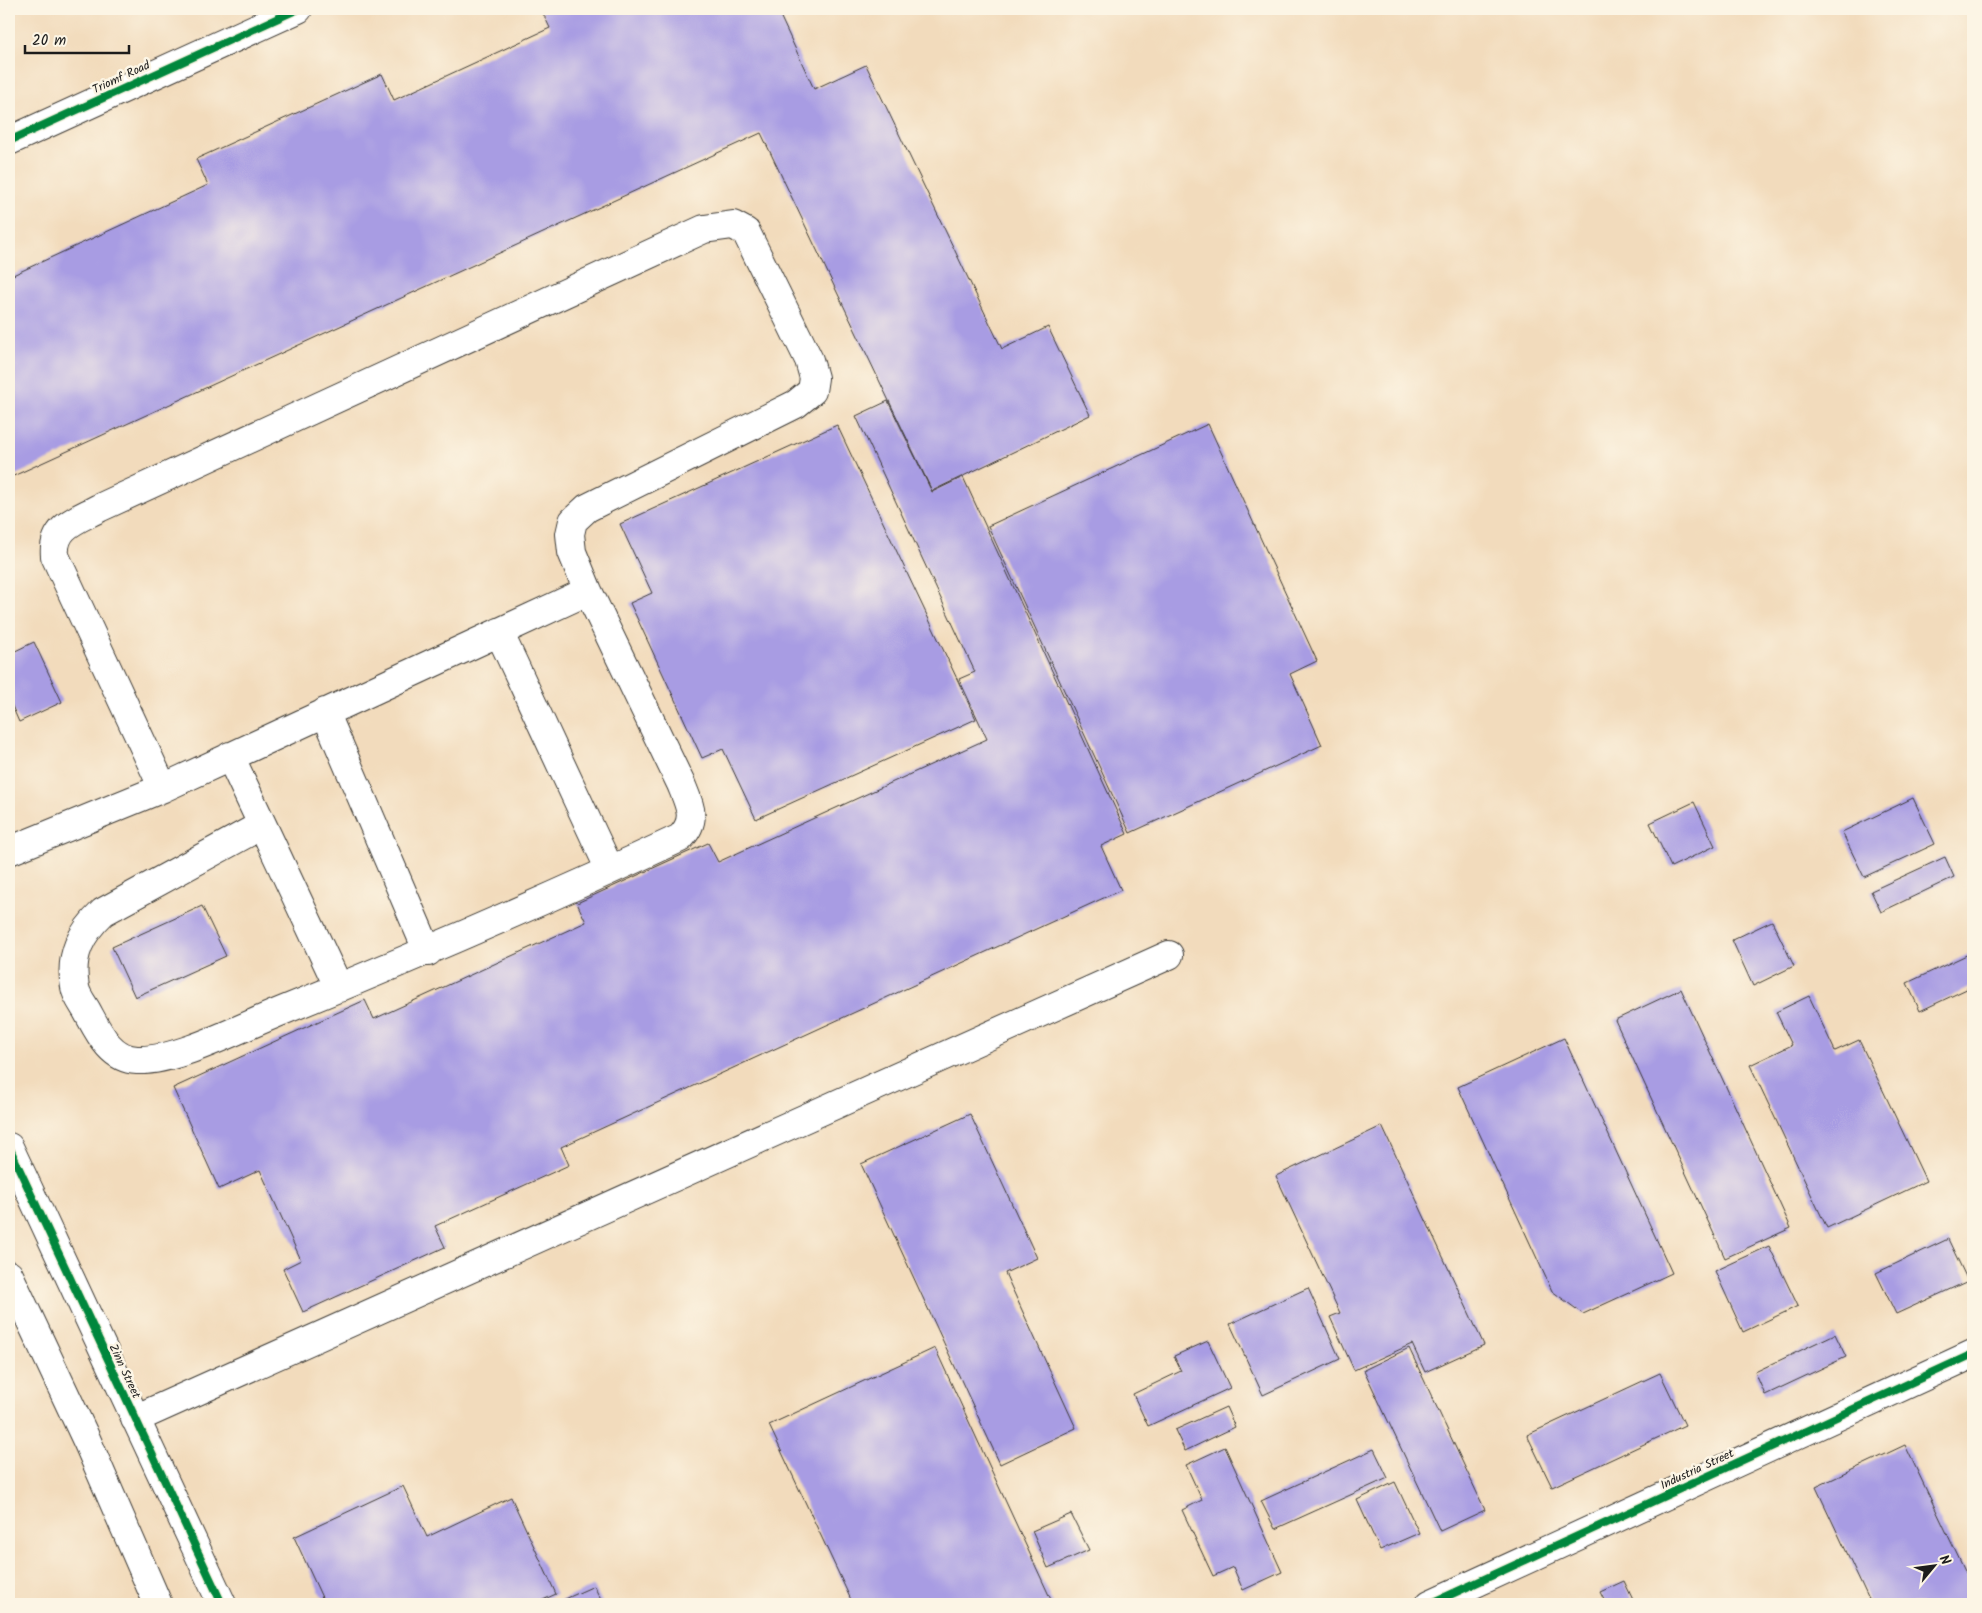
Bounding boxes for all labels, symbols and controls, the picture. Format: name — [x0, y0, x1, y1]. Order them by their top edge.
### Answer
scale bar — [25, 22, 129, 54]
text: 20 m — [32, 29, 66, 53]
street label: Triomf Road — [89, 55, 154, 99]
street label: Zinn Street — [104, 1341, 146, 1402]
street label: Industria Street — [1657, 1444, 1737, 1495]
north arrow — [1910, 1540, 1960, 1590]
text: N — [1933, 1551, 1956, 1570]

